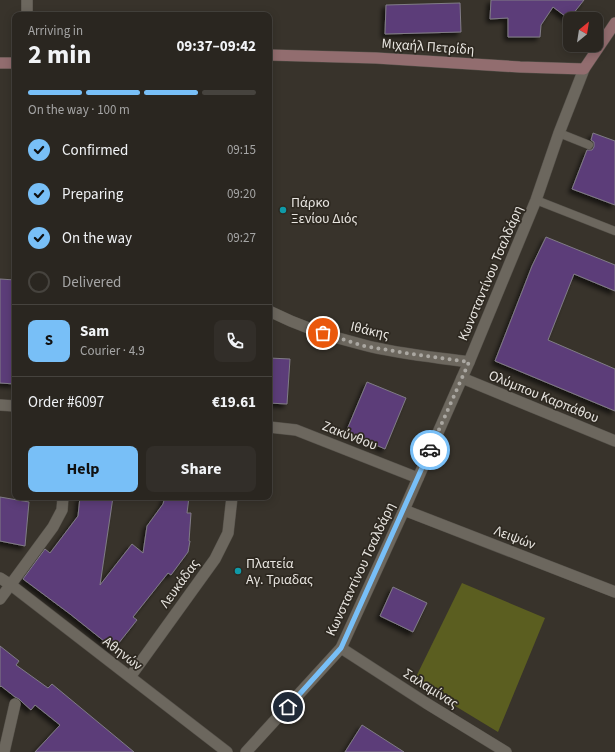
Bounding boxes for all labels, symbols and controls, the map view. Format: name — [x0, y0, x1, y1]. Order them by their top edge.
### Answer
north arrow — [563, 12, 603, 52]
map controls — [563, 12, 603, 52]
text: Arriving in — [28, 22, 83, 40]
street label: Μιχαήλ Πετρίδη — [381, 34, 475, 60]
text: 2 min — [28, 36, 91, 73]
text: 09:37–09:42 — [176, 36, 256, 57]
text: On the way · 100 m — [28, 101, 130, 119]
icon: check — [28, 139, 50, 161]
text: Confirmed — [62, 140, 128, 161]
text: 09:15 — [227, 141, 256, 159]
icon: check — [28, 183, 50, 205]
text: Preparing — [62, 184, 123, 205]
text: 09:20 — [227, 185, 256, 203]
place label: Πάρκο Ξενίου Διός — [291, 193, 358, 229]
street label: Κωνσταντίνου Τσαλδάρη — [453, 203, 529, 344]
marker: Πάρκο Ξενίου Διός — [278, 205, 288, 215]
icon: check — [28, 227, 50, 249]
text: On the way — [62, 228, 132, 249]
text: 09:27 — [227, 229, 256, 247]
text: Delivered — [62, 272, 121, 293]
pin — [306, 316, 340, 350]
street label: Ιθάκης — [348, 317, 391, 345]
button: phone — [214, 320, 256, 362]
text: Sam — [80, 321, 109, 342]
icon: bag — [312, 322, 334, 344]
text: S — [45, 330, 53, 351]
text: Courier · 4.9 — [80, 342, 145, 360]
street label: Ολύμπου Καρπάθου — [485, 366, 602, 428]
text: Order #6097 — [28, 392, 104, 413]
text: €19.61 — [212, 392, 256, 413]
street label: Ζακύνθου — [319, 416, 380, 456]
courier — [410, 430, 450, 470]
icon: car — [419, 439, 441, 461]
button: Help — [28, 446, 138, 492]
button: Share — [146, 446, 256, 492]
street label: Κωνσταντίνου Τσαλδάρη — [321, 499, 401, 640]
street label: Λειψών — [491, 521, 539, 555]
place label: Πλατεία Αγ. Τριαδας — [246, 554, 313, 590]
street label: Λευκάδας — [155, 555, 204, 612]
marker: Πλατεία Αγ. Τριαδας — [233, 566, 243, 576]
street label: Αθηνών — [98, 632, 147, 676]
street label: Σαλαμίνας — [399, 664, 462, 714]
pin — [271, 690, 305, 724]
icon: home — [277, 696, 299, 718]

